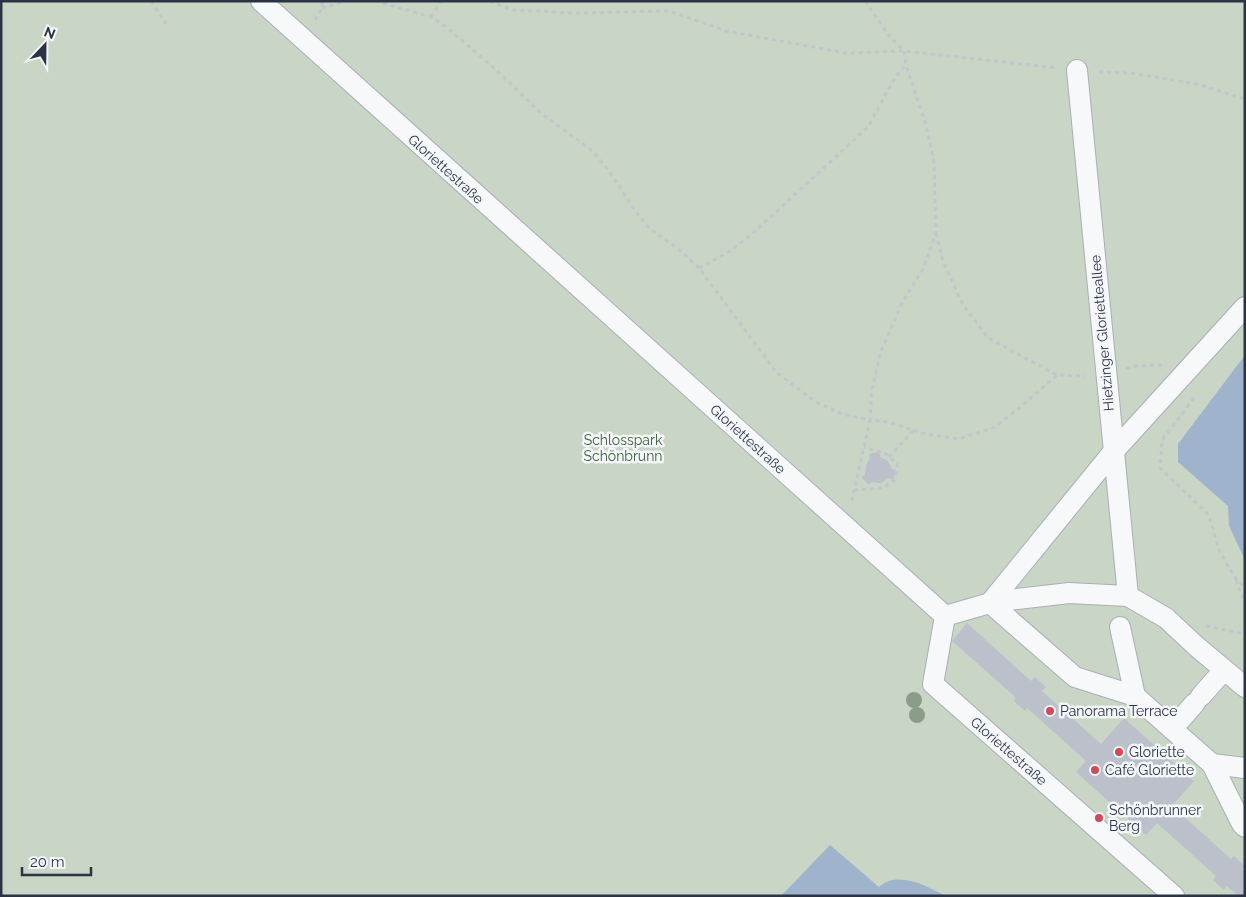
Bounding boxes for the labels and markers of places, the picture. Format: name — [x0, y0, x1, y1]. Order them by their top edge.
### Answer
place label: Panorama Terrace — [1060, 703, 1177, 719]
marker: Panorama Terrace — [1044, 705, 1056, 717]
place label: Gloriette — [1129, 744, 1185, 760]
marker: Gloriette — [1113, 746, 1125, 758]
place label: Café Gloriette — [1105, 762, 1194, 778]
marker: Café Gloriette — [1089, 764, 1101, 776]
place label: Schönbrunner Berg — [1109, 802, 1201, 834]
marker: Schönbrunner Berg — [1093, 812, 1105, 824]

